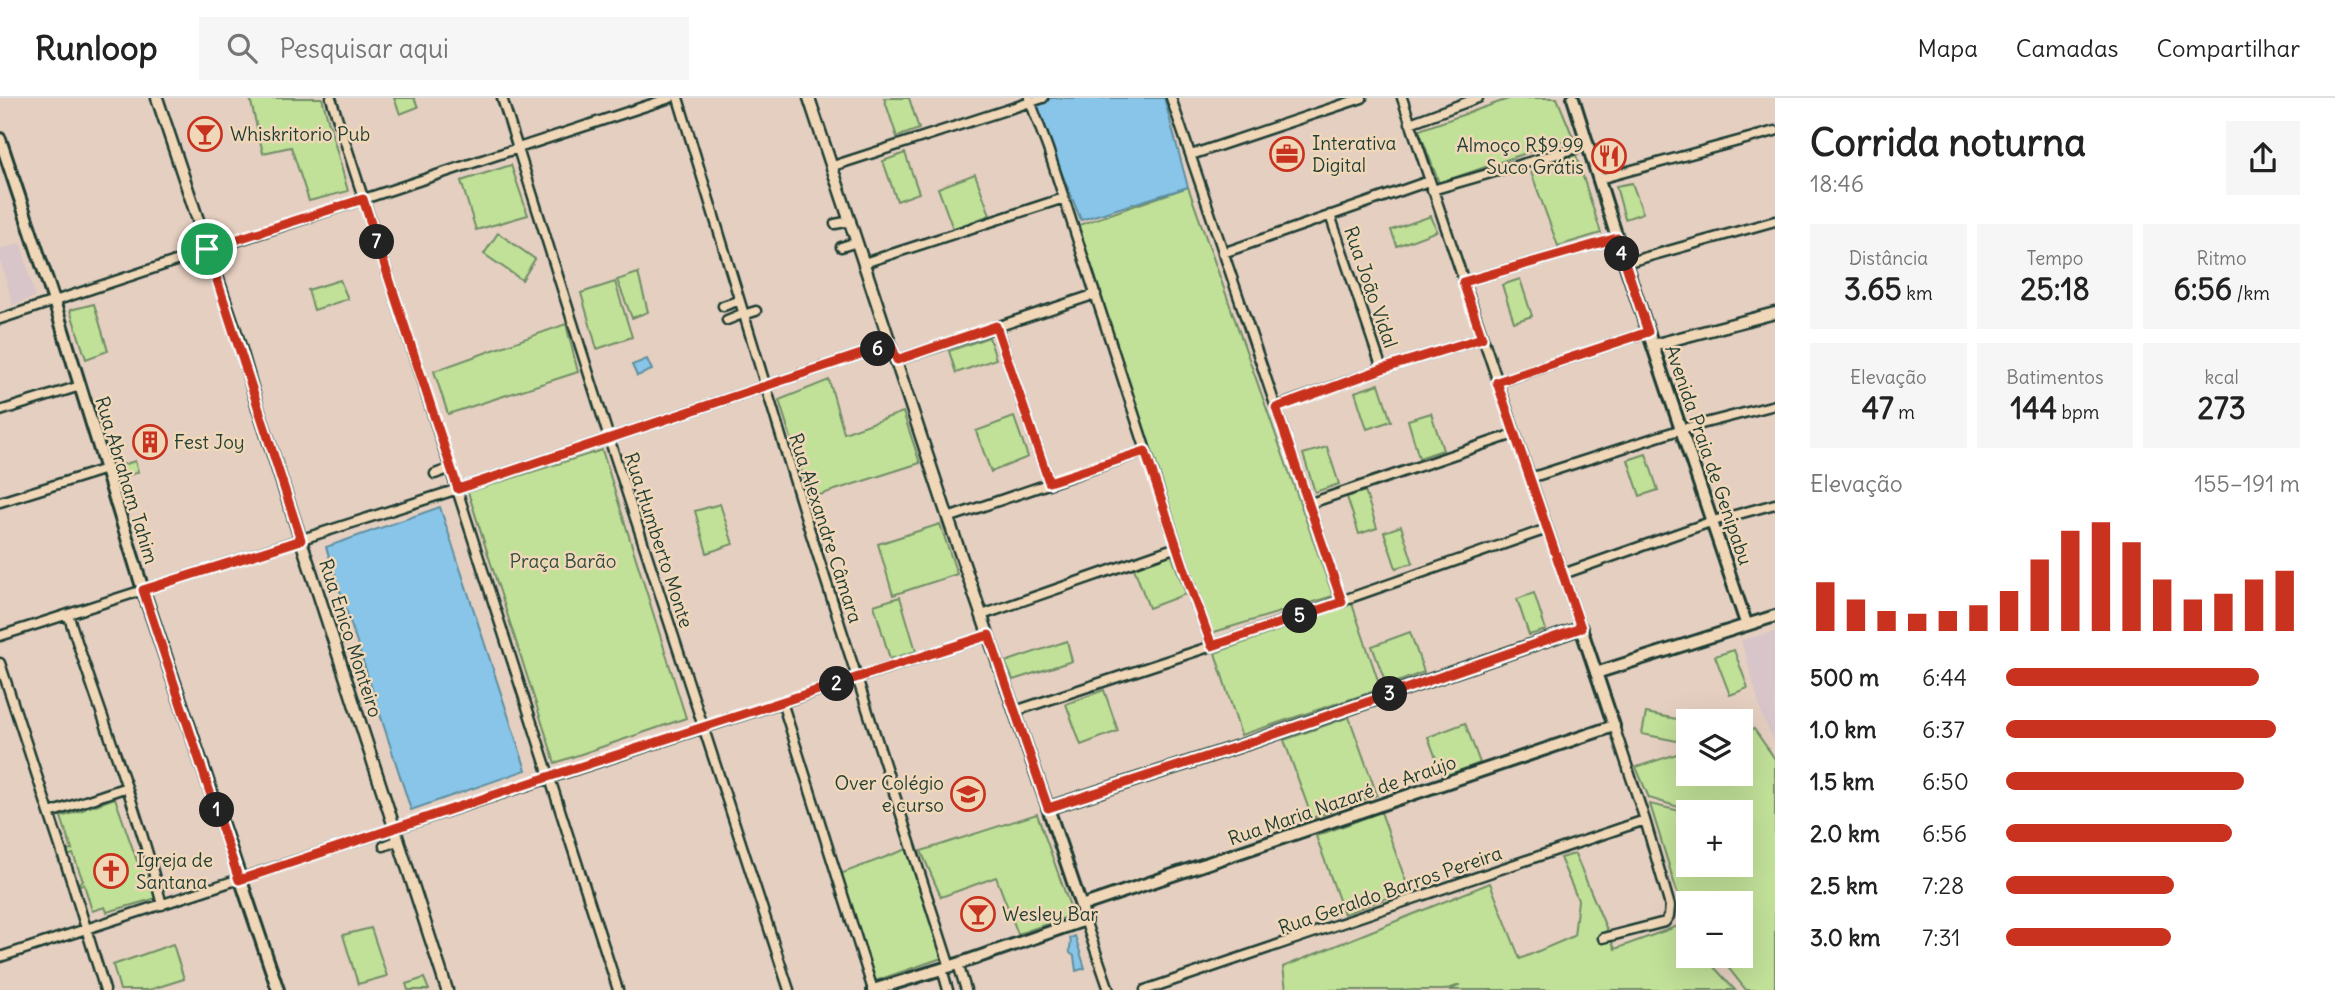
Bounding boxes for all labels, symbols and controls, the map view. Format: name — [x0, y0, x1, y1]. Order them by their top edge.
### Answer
search box — [199, 17, 689, 80]
text: Runloop — [35, 27, 157, 69]
icon: search — [223, 29, 261, 67]
text: Pesquisar aqui — [279, 32, 449, 65]
text: Mapa — [1917, 33, 1978, 63]
text: Camadas — [2016, 33, 2119, 63]
text: Compartilhar — [2157, 33, 2300, 63]
bar icon: Whiskritorio Pub — [186, 115, 224, 153]
text: Corrida noturna — [1810, 119, 2086, 166]
button: share — [2226, 121, 2300, 195]
place label: Whiskritorio Pub — [230, 122, 370, 146]
place label: Interativa Digital — [1312, 131, 1397, 177]
place label: Almoço R$9.99 Suco Grátis — [1457, 133, 1584, 179]
office icon: Interativa Digital — [1268, 135, 1306, 173]
restaurant icon: Almoço R$9.99 Suco Grátis — [1590, 137, 1628, 175]
text: 18:46 — [1810, 169, 1864, 198]
pin — [177, 219, 237, 279]
street label: Rua João Vidal — [1339, 223, 1403, 351]
pin: 7 — [360, 225, 394, 260]
text: 7 — [372, 229, 381, 253]
icon: arrive — [188, 230, 226, 268]
pin: 4 — [1604, 236, 1640, 272]
text: 4 — [1616, 241, 1627, 265]
text: Distância — [1849, 246, 1928, 270]
text: Tempo — [2026, 246, 2084, 270]
text: Ritmo — [2197, 246, 2247, 270]
text: 3.65 — [1844, 270, 1902, 308]
text: 25:18 — [2020, 270, 2090, 308]
text: 6:56 — [2173, 270, 2232, 308]
text: km — [1902, 281, 1933, 305]
text: /km — [2232, 281, 2270, 305]
pin: 6 — [860, 331, 896, 366]
text: 6 — [872, 336, 883, 360]
street label: Avenida Praia de Genipabu — [1660, 342, 1758, 568]
text: Elevação — [1850, 365, 1927, 389]
text: Batimentos — [2006, 365, 2104, 389]
text: kcal — [2205, 365, 2239, 389]
text: 47 — [1862, 389, 1894, 427]
text: 144 — [2010, 389, 2057, 427]
text: 273 — [2198, 389, 2246, 427]
street label: Rua Abraham Tahim — [90, 393, 164, 567]
text: m — [1894, 400, 1915, 424]
text: bpm — [2057, 400, 2100, 424]
building icon: Fest Joy — [131, 423, 169, 461]
place label: Fest Joy — [174, 430, 245, 454]
street label: Rua Alexandre Câmara — [784, 430, 868, 626]
street label: Rua Humberto Monte — [619, 449, 699, 631]
text: Elevação — [1810, 469, 1903, 498]
text: 155–191 m — [2194, 469, 2300, 498]
park label: Praça Barão — [510, 549, 616, 573]
street label: Rua Enico Monteiro — [314, 556, 388, 720]
pin: 5 — [1282, 598, 1318, 634]
text: 5 — [1294, 603, 1305, 627]
text: 500 m — [1810, 663, 1879, 692]
text: 6:44 — [1922, 663, 1967, 692]
pin: 2 — [820, 666, 854, 702]
text: 2 — [831, 671, 842, 695]
pin: 3 — [1372, 676, 1408, 712]
text: 3 — [1384, 681, 1395, 705]
map controls — [1676, 709, 1753, 968]
button: layers — [1676, 709, 1753, 786]
text: 1.0 km — [1810, 715, 1876, 744]
text: 6:37 — [1922, 715, 1965, 744]
street label: Rua Maria Nazaré de Araújo — [1225, 750, 1459, 850]
text: 1.5 km — [1810, 767, 1875, 796]
text: 6:50 — [1922, 767, 1969, 796]
place label: Over Colégio e curso — [835, 771, 944, 817]
school or university icon: Over Colégio e curso — [949, 775, 987, 813]
pin: 1 — [200, 792, 234, 828]
text: 1 — [213, 797, 220, 821]
button: + — [1676, 800, 1753, 877]
text: 2.0 km — [1810, 819, 1880, 848]
text: 6:56 — [1922, 819, 1967, 848]
street label: Rua Geraldo Barros Pereira — [1275, 840, 1505, 940]
place label: Igreja de Santana — [136, 848, 213, 894]
church icon: Igreja de Santana — [92, 852, 130, 890]
text: 2.5 km — [1810, 871, 1878, 900]
text: 7:28 — [1922, 871, 1964, 900]
button: − — [1676, 891, 1753, 968]
bar icon: Wesley Bar — [959, 895, 997, 933]
place label: Wesley Bar — [1002, 902, 1099, 926]
text: 3.0 km — [1810, 923, 1880, 952]
text: 7:31 — [1922, 923, 1960, 952]

